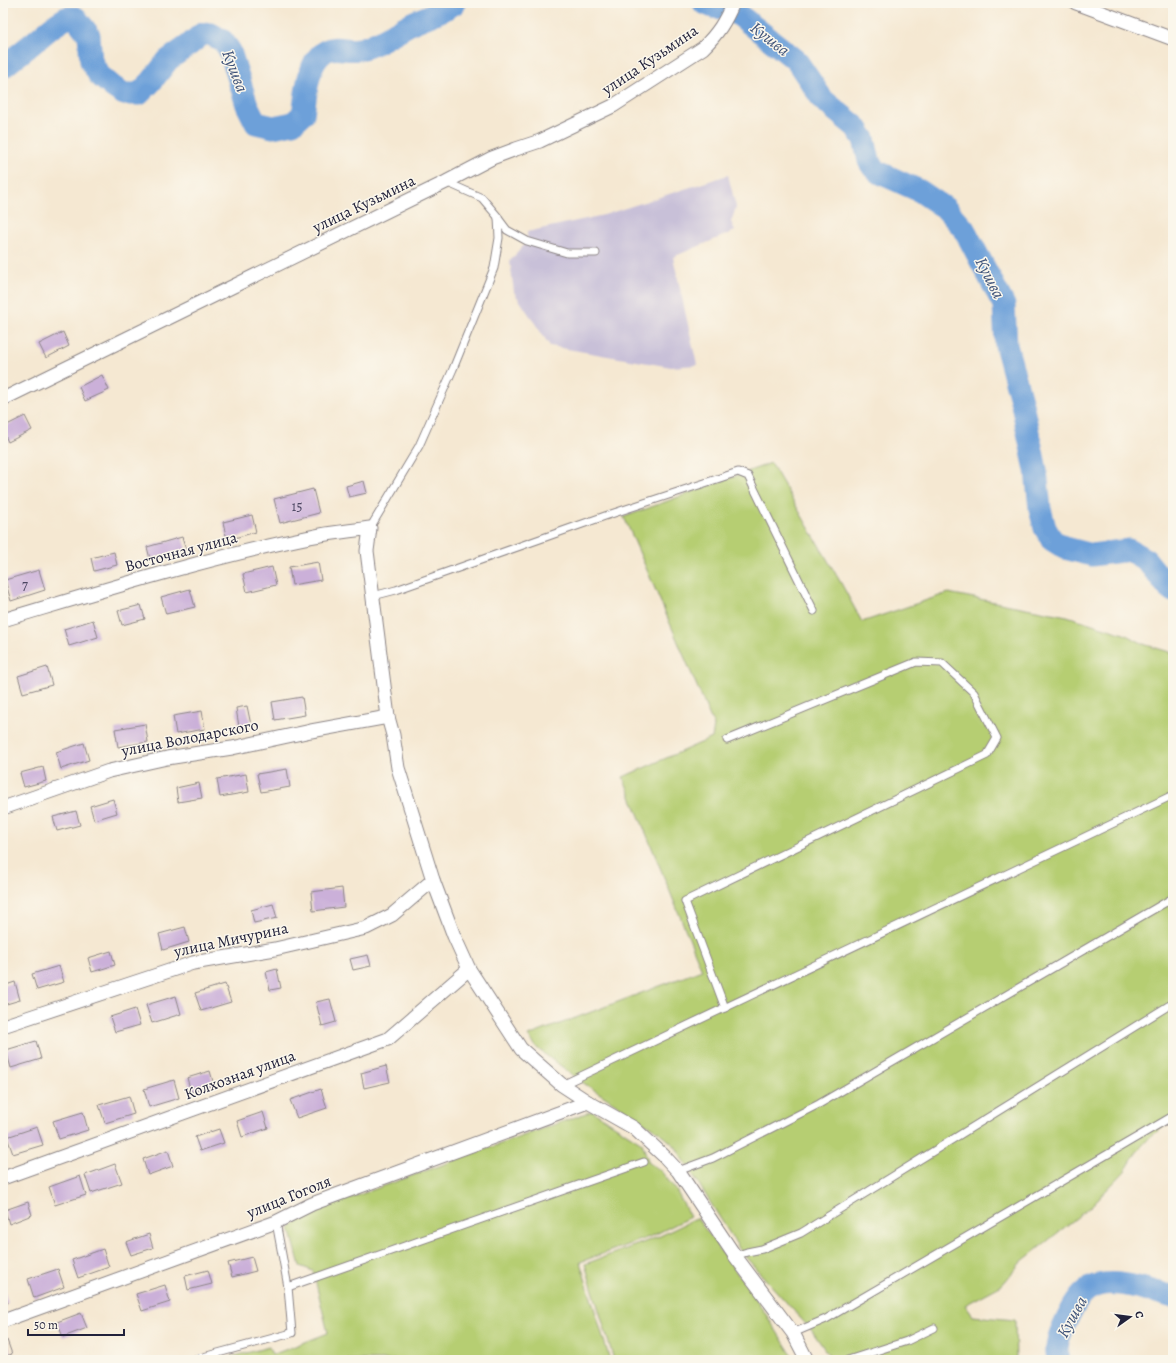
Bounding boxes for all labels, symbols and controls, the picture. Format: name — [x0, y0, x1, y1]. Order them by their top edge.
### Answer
water label: Кушва — [746, 16, 795, 62]
street label: улица Кузьмина — [597, 19, 703, 101]
water label: Кушва — [216, 46, 254, 96]
street label: улица Кузьмина — [308, 169, 420, 239]
water label: Кушва — [970, 253, 1010, 303]
house number: 15 — [292, 497, 302, 516]
street label: Восточная улица — [122, 526, 240, 578]
house number: 7 — [22, 576, 28, 595]
street label: улица Володарского — [119, 714, 260, 762]
street label: улица Мичурина — [171, 917, 291, 963]
street label: Колхозная улица — [181, 1044, 299, 1105]
street label: улица Гоголя — [243, 1170, 335, 1224]
water label: Кушва — [1051, 1292, 1093, 1342]
north arrow — [1110, 1297, 1150, 1337]
text: С — [1131, 1310, 1147, 1320]
scale bar — [28, 1311, 124, 1337]
text: 50 m — [34, 1317, 58, 1333]

